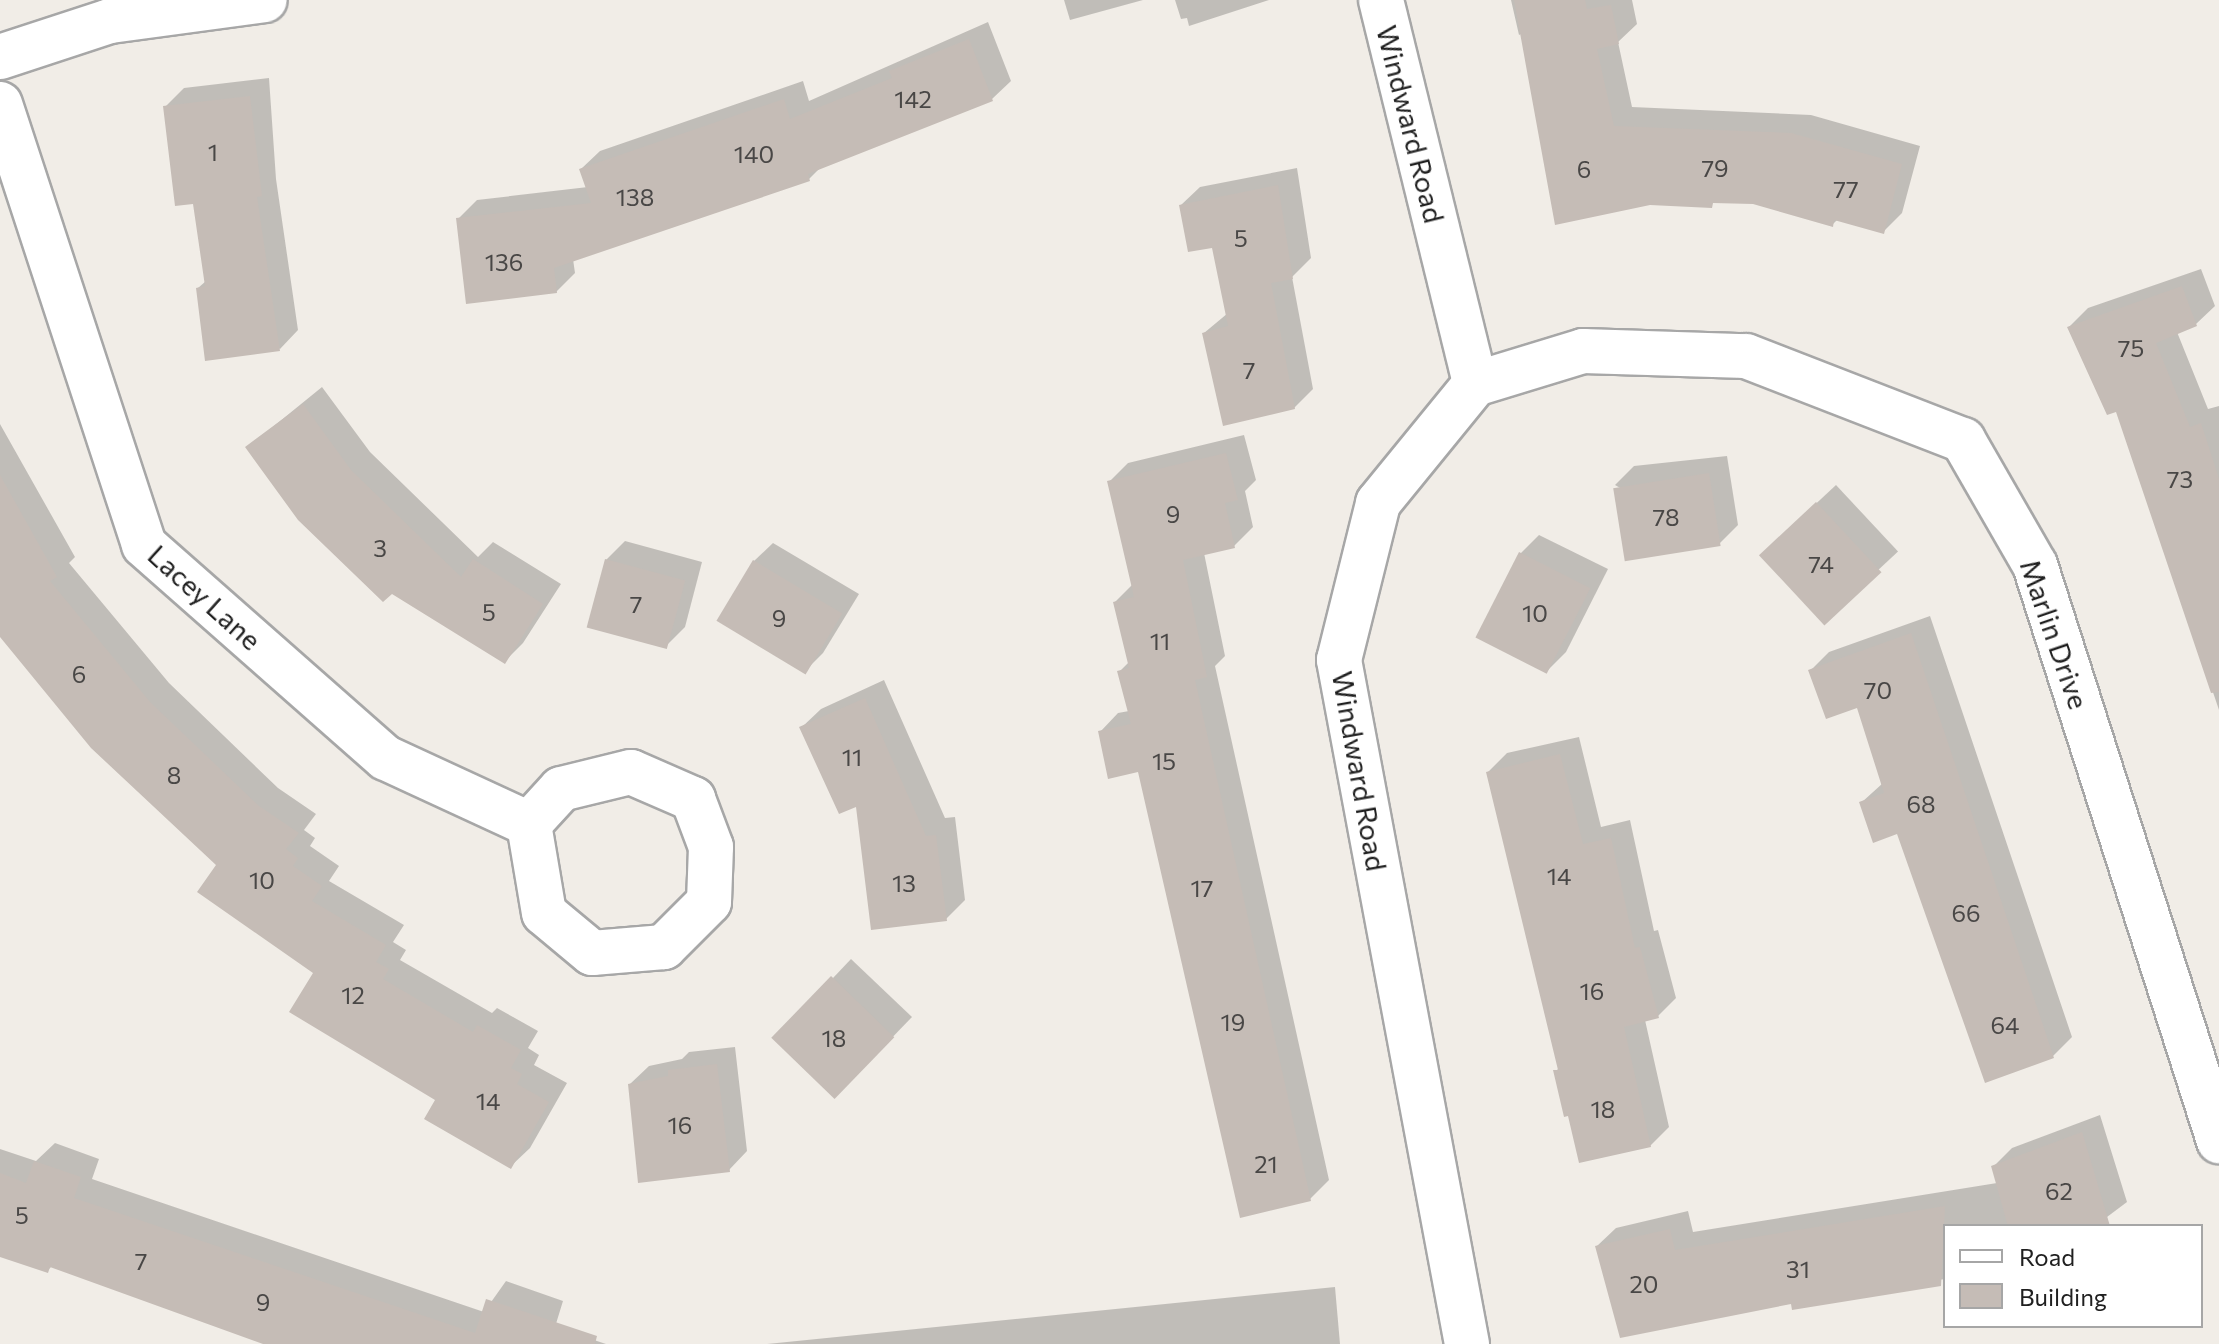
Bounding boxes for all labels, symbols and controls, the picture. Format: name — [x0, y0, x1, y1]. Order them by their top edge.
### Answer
street label: Windward Road — [1370, 22, 1452, 226]
house number: 142 — [894, 85, 932, 113]
house number: 1 — [208, 138, 218, 166]
house number: 140 — [734, 140, 774, 168]
house number: 79 — [1701, 154, 1729, 182]
house number: 6 — [1577, 155, 1591, 183]
house number: 77 — [1833, 175, 1859, 203]
house number: 138 — [616, 183, 654, 211]
house number: 5 — [1234, 224, 1248, 252]
house number: 136 — [485, 248, 523, 276]
house number: 75 — [2118, 334, 2144, 362]
house number: 7 — [1243, 356, 1255, 384]
house number: 73 — [2167, 465, 2193, 493]
house number: 9 — [1166, 500, 1180, 528]
house number: 78 — [1652, 503, 1680, 531]
house number: 3 — [373, 534, 387, 562]
street label: Lacey Lane — [142, 538, 268, 656]
house number: 74 — [1808, 550, 1834, 578]
street label: Marlin Drive — [2014, 555, 2096, 713]
house number: 7 — [630, 590, 642, 618]
house number: 5 — [482, 598, 496, 626]
house number: 10 — [1522, 599, 1548, 627]
house number: 9 — [772, 604, 786, 632]
house number: 11 — [1150, 627, 1170, 655]
house number: 6 — [72, 660, 86, 688]
street label: Windward Road — [1326, 668, 1394, 874]
house number: 70 — [1864, 676, 1892, 704]
house number: 11 — [842, 743, 862, 771]
house number: 15 — [1152, 747, 1176, 775]
house number: 8 — [167, 761, 181, 789]
house number: 68 — [1906, 790, 1936, 818]
house number: 14 — [1547, 862, 1571, 890]
house number: 10 — [249, 866, 275, 894]
house number: 13 — [892, 869, 916, 897]
house number: 17 — [1191, 874, 1213, 902]
house number: 66 — [1951, 899, 1981, 927]
house number: 16 — [1580, 977, 1604, 1005]
house number: 12 — [341, 981, 365, 1009]
house number: 19 — [1221, 1008, 1245, 1036]
house number: 64 — [1991, 1011, 2019, 1039]
house number: 18 — [822, 1024, 846, 1052]
house number: 14 — [476, 1087, 500, 1115]
house number: 18 — [1591, 1095, 1615, 1123]
house number: 16 — [668, 1111, 692, 1139]
house number: 21 — [1254, 1150, 1278, 1178]
house number: 62 — [2045, 1177, 2073, 1205]
house number: 5 — [15, 1201, 29, 1229]
legend — [1943, 1224, 2203, 1328]
text: Road — [2019, 1242, 2075, 1271]
house number: 7 — [135, 1247, 147, 1275]
house number: 31 — [1786, 1255, 1810, 1283]
house number: 20 — [1630, 1270, 1658, 1298]
text: Building — [2019, 1282, 2107, 1311]
house number: 9 — [256, 1288, 270, 1316]

